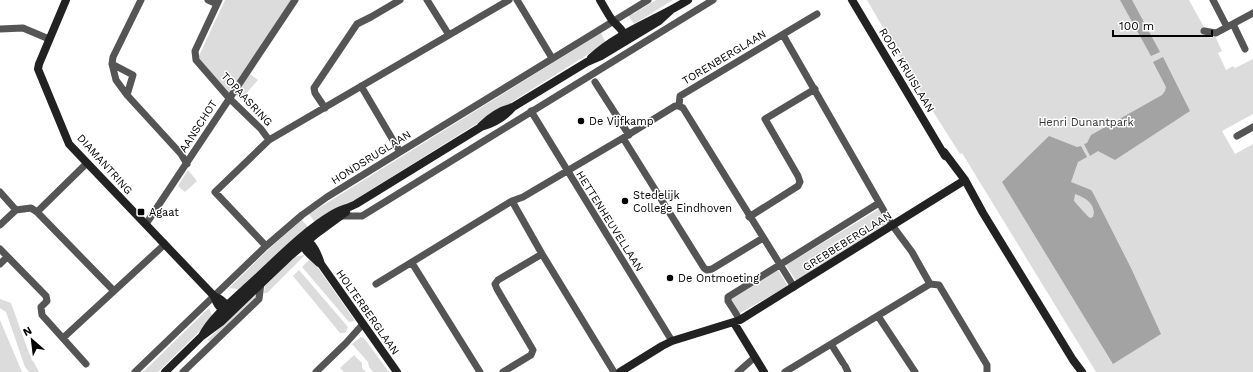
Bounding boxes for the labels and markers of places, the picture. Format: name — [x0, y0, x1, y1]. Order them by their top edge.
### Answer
place label: De Vijfkamp — [589, 115, 654, 128]
marker: De Vijfkamp — [576, 116, 586, 126]
place label: Stedelijk College Eindhoven — [633, 189, 732, 215]
marker: Stedelijk College Eindhoven — [620, 196, 630, 206]
place label: Agaat — [149, 206, 179, 219]
marker: Agaat — [136, 207, 146, 217]
place label: De Ontmoeting — [678, 272, 759, 285]
marker: De Ontmoeting — [665, 273, 675, 283]

